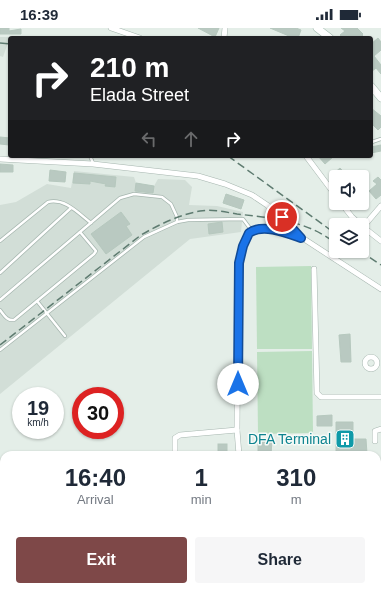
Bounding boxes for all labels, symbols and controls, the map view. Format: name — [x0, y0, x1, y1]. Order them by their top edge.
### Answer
text: 16:39 — [20, 6, 58, 23]
icon: right — [24, 52, 76, 104]
text: 210 m — [90, 52, 169, 83]
text: Elada Street — [90, 85, 189, 105]
icon: left — [138, 128, 160, 150]
icon: ahead — [180, 128, 202, 150]
icon: right — [222, 128, 244, 150]
map controls — [329, 170, 369, 258]
button: sound — [329, 170, 369, 210]
pin — [265, 200, 299, 234]
icon: arrive — [271, 206, 293, 228]
button: layers — [329, 218, 369, 258]
position arrow — [217, 363, 259, 405]
speed limit sign: 30 — [72, 387, 124, 439]
text: 19 — [27, 397, 49, 419]
text: km/h — [27, 417, 49, 428]
building icon: DFA Terminal — [334, 428, 356, 450]
place label: DFA Terminal — [248, 431, 331, 447]
text: 16:40 — [65, 464, 126, 491]
text: 1 — [194, 464, 208, 491]
text: 310 — [276, 464, 316, 491]
text: Arrival — [77, 492, 114, 507]
text: min — [191, 492, 212, 507]
text: m — [291, 492, 302, 507]
button: Exit — [16, 537, 187, 583]
button: Share — [195, 537, 365, 583]

